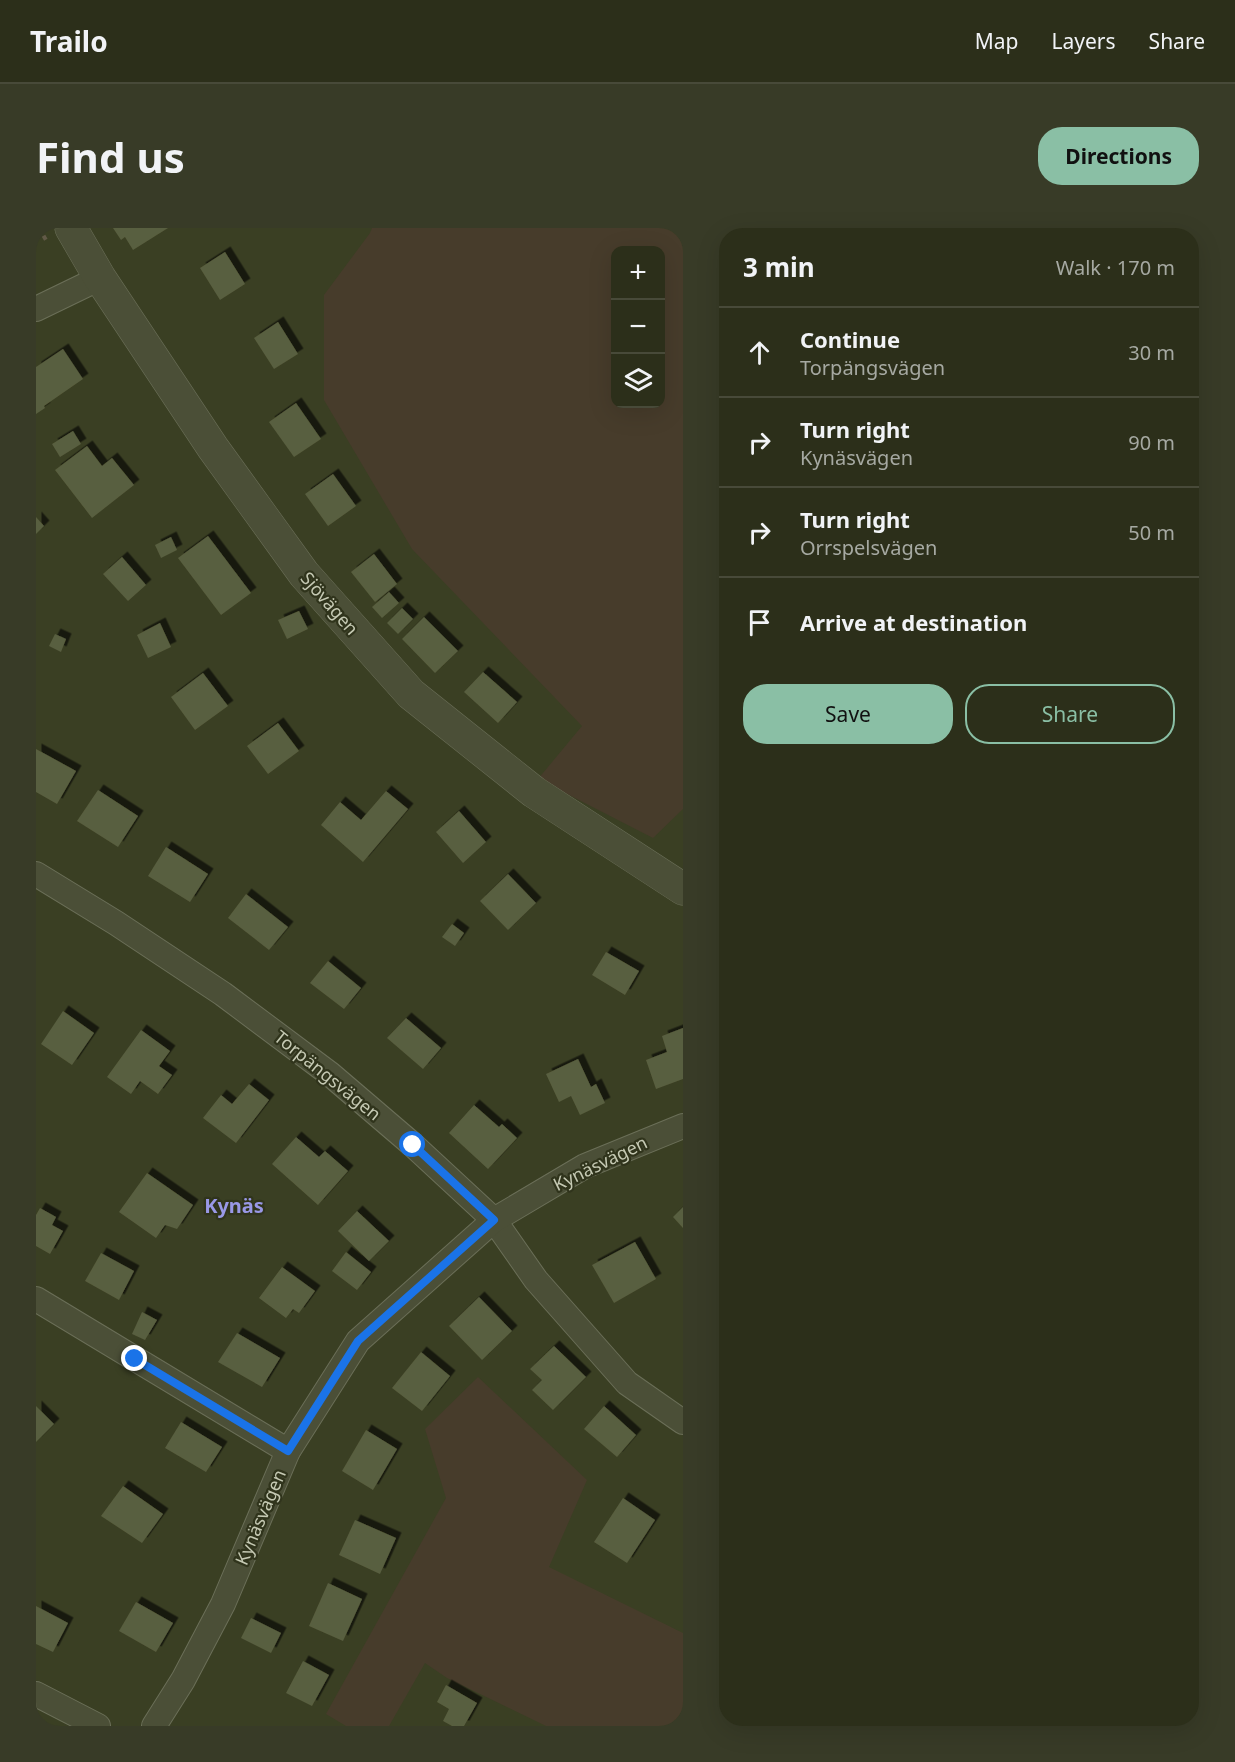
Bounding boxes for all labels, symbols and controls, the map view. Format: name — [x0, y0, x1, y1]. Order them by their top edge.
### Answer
text: Trailo — [30, 22, 108, 60]
text: Map — [975, 27, 1019, 55]
text: Layers — [1052, 27, 1116, 55]
text: Share — [1149, 27, 1205, 55]
button: Directions — [1038, 127, 1199, 185]
text: Find us — [36, 128, 185, 185]
map controls — [611, 246, 665, 408]
button: + — [611, 246, 665, 300]
text: 3 min — [743, 249, 815, 285]
text: Walk · 170 m — [1056, 254, 1175, 281]
button: − — [611, 300, 665, 354]
text: Continue — [800, 324, 900, 354]
icon: ahead — [743, 336, 776, 369]
text: 30 m — [1128, 339, 1175, 366]
button: layers — [611, 354, 665, 408]
text: Torpängsvägen — [800, 354, 945, 381]
text: Turn right — [800, 414, 910, 444]
icon: right — [743, 426, 776, 459]
text: 90 m — [1128, 429, 1175, 456]
text: Kynäsvägen — [800, 444, 913, 471]
text: Turn right — [800, 504, 910, 534]
icon: right — [743, 516, 776, 549]
text: 50 m — [1128, 519, 1175, 546]
text: Orrspelsvägen — [800, 534, 937, 561]
street label: Sjövägen — [296, 566, 364, 640]
icon: arrive — [743, 606, 776, 639]
text: Arrive at destination — [800, 607, 1027, 637]
button: Save — [743, 684, 953, 744]
button: Share — [965, 684, 1175, 744]
street label: Torpängsvägen — [270, 1025, 386, 1125]
street label: Kynäsvägen — [549, 1130, 651, 1196]
route start — [399, 1131, 425, 1157]
district label: Kynäs — [204, 1192, 264, 1219]
route end — [121, 1345, 147, 1371]
street label: Kynäsvägen — [229, 1465, 291, 1569]

